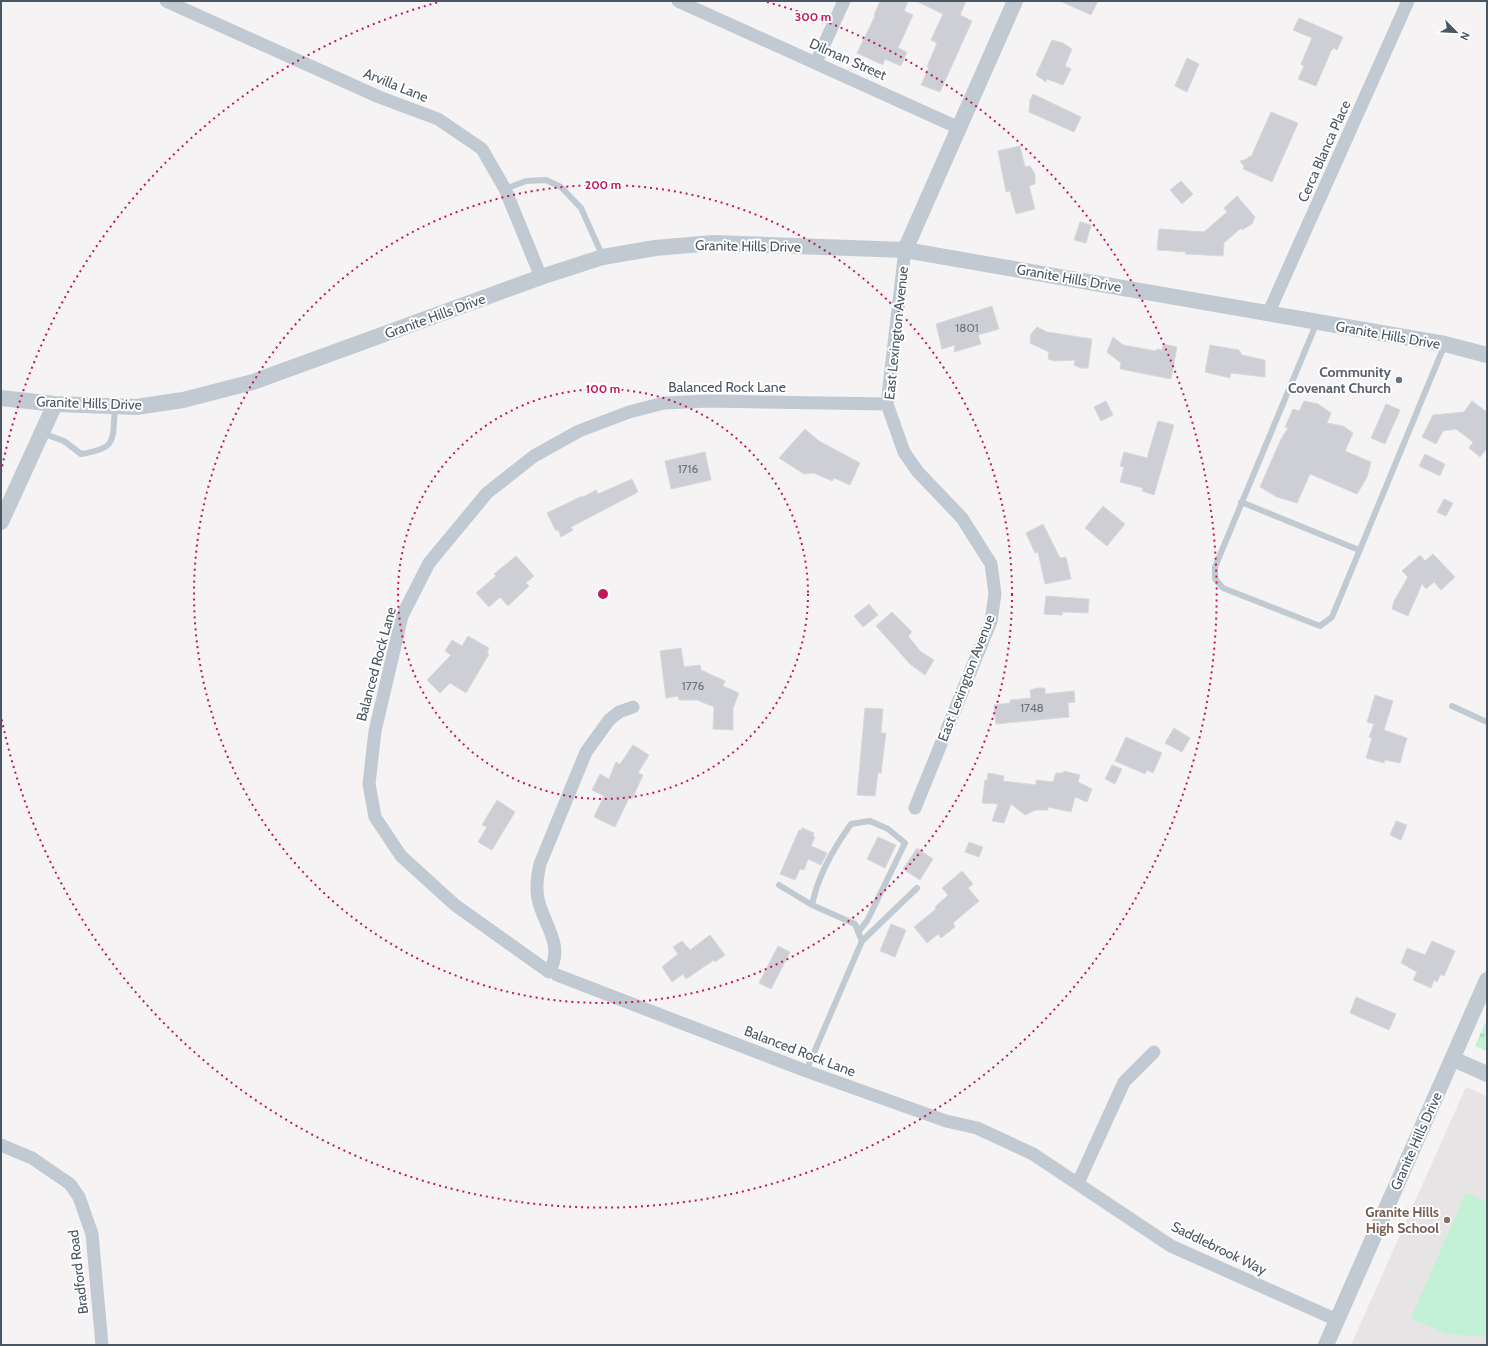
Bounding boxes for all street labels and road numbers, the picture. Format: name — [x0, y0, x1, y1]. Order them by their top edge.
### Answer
street label: Dilman Street — [807, 34, 890, 84]
street label: Arvilla Lane — [361, 64, 431, 106]
street label: Cerca Blanca Place — [1293, 97, 1355, 205]
street label: Granite Hills Drive — [695, 236, 801, 256]
street label: Granite Hills Drive — [1015, 260, 1123, 296]
street label: East Lexington Avenue — [880, 265, 912, 401]
street label: Granite Hills Drive — [382, 289, 488, 343]
street label: Granite Hills Drive — [1334, 317, 1442, 353]
street label: Balanced Rock Lane — [668, 378, 786, 396]
street label: Granite Hills Drive — [36, 392, 142, 414]
street label: Balanced Rock Lane — [352, 605, 400, 723]
street label: East Lexington Avenue — [934, 612, 998, 744]
street label: Balanced Rock Lane — [742, 1022, 858, 1080]
street label: Granite Hills Drive — [1386, 1089, 1446, 1193]
street label: Saddlebrook Way — [1168, 1217, 1270, 1279]
street label: Bradford Road — [64, 1229, 92, 1315]

